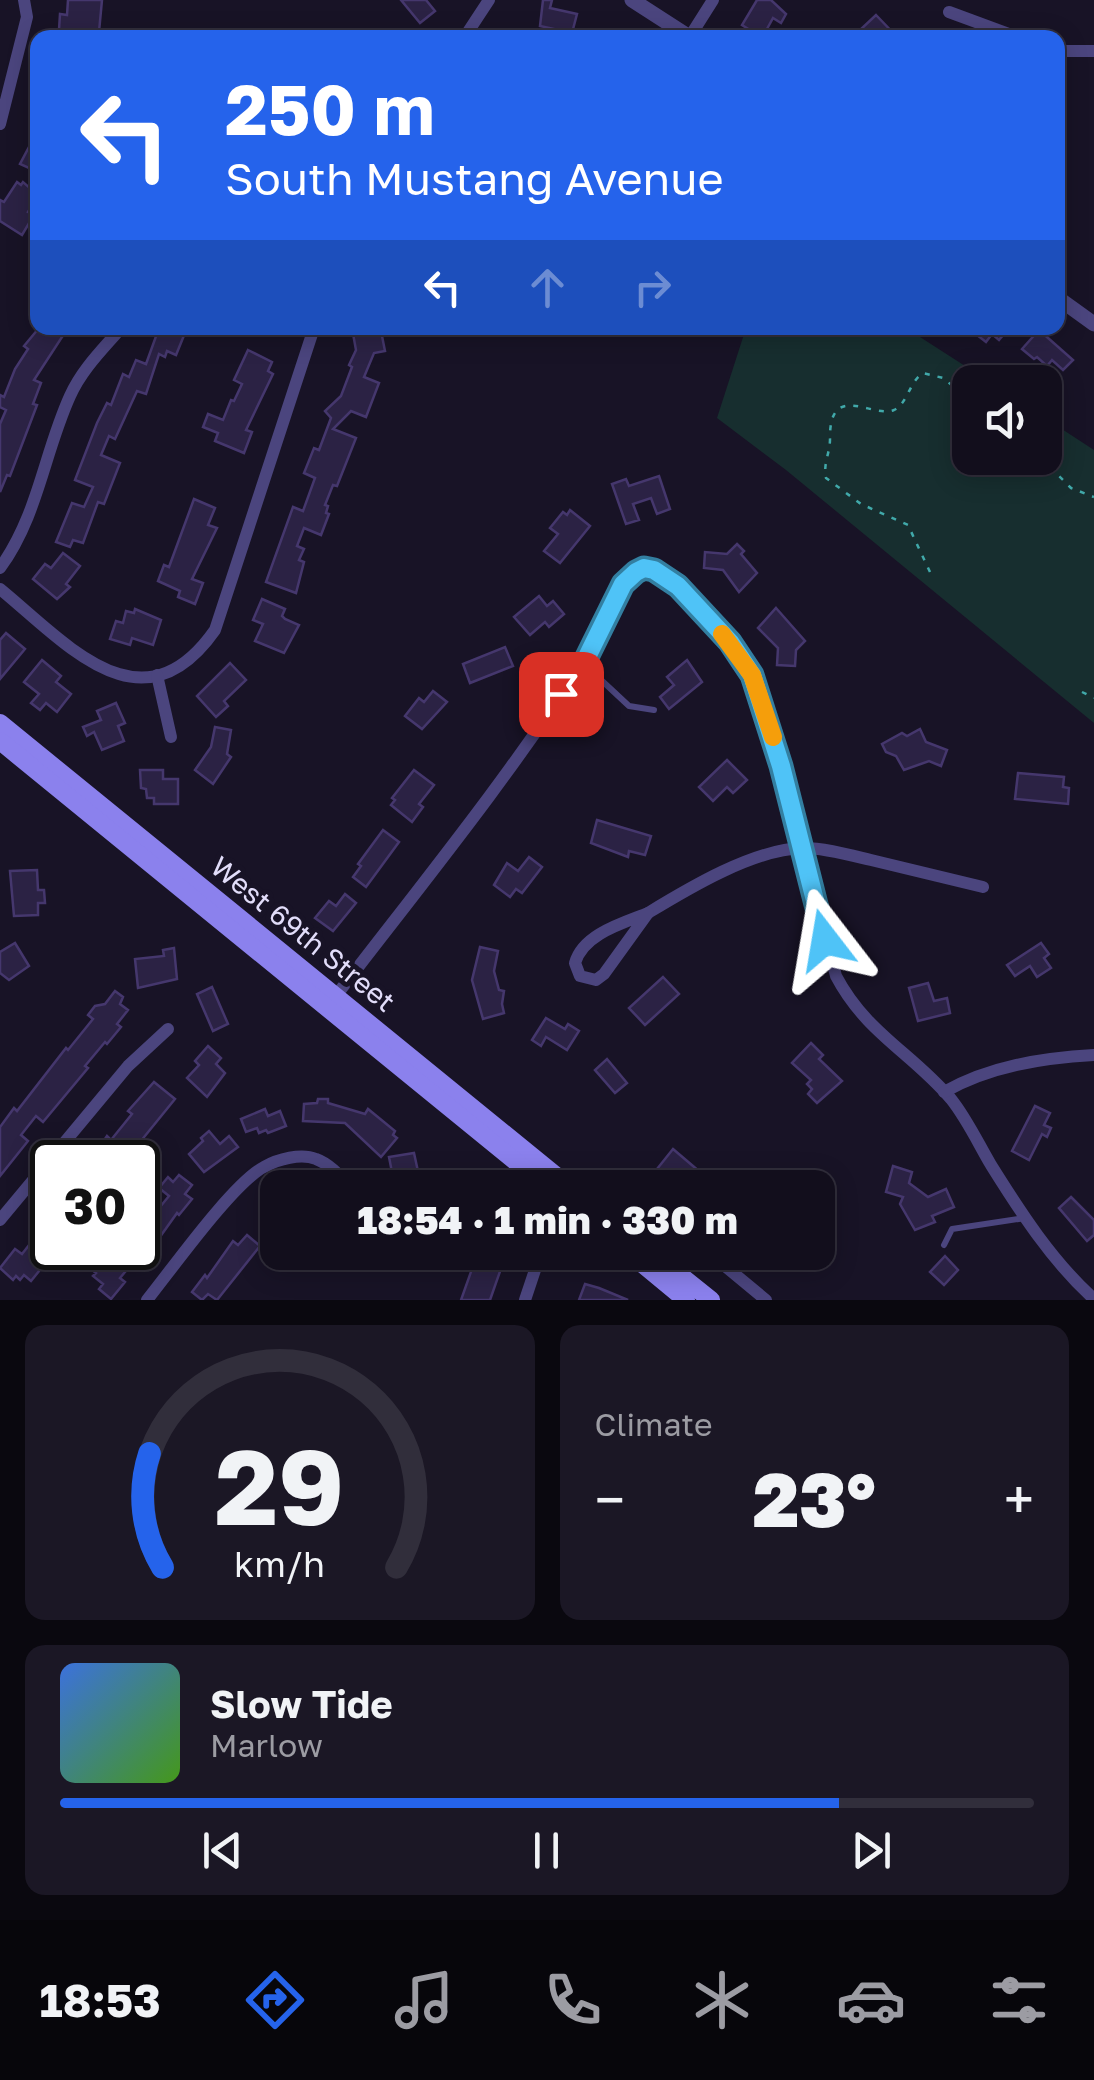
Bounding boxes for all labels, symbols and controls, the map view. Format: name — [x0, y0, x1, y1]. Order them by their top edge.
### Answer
text: 250 m — [225, 66, 435, 150]
icon: left — [60, 70, 190, 200]
text: South Mustang Avenue — [225, 151, 724, 205]
icon: left — [415, 260, 470, 315]
icon: ahead — [520, 260, 575, 315]
icon: right — [625, 260, 680, 315]
map controls — [952, 365, 1062, 475]
button: sound — [952, 365, 1062, 475]
pin — [519, 652, 604, 737]
icon: arrive — [534, 667, 589, 722]
street label: West 69th Street — [205, 849, 402, 1018]
position arrow — [773, 888, 877, 992]
speed limit sign: 30 — [30, 1140, 160, 1270]
text: 18:54 · 1 min · 330 m — [357, 1197, 738, 1242]
text: Climate — [595, 1405, 713, 1443]
text: 29 — [215, 1423, 344, 1548]
text: 23° — [753, 1453, 876, 1544]
text: − — [595, 1466, 625, 1532]
text: + — [1004, 1466, 1034, 1532]
text: km/h — [234, 1542, 325, 1585]
text: Slow Tide — [210, 1681, 393, 1726]
text: Marlow — [210, 1726, 323, 1764]
icon: previous — [195, 1823, 250, 1878]
icon: pause — [519, 1823, 574, 1878]
icon: next — [844, 1823, 899, 1878]
icon: directions — [240, 1965, 310, 2035]
icon: music — [389, 1965, 459, 2035]
icon: phone — [538, 1965, 608, 2035]
icon: climate — [687, 1965, 757, 2035]
icon: car — [836, 1965, 906, 2035]
icon: filters — [984, 1965, 1054, 2035]
text: 18:53 — [39, 1973, 161, 2027]

